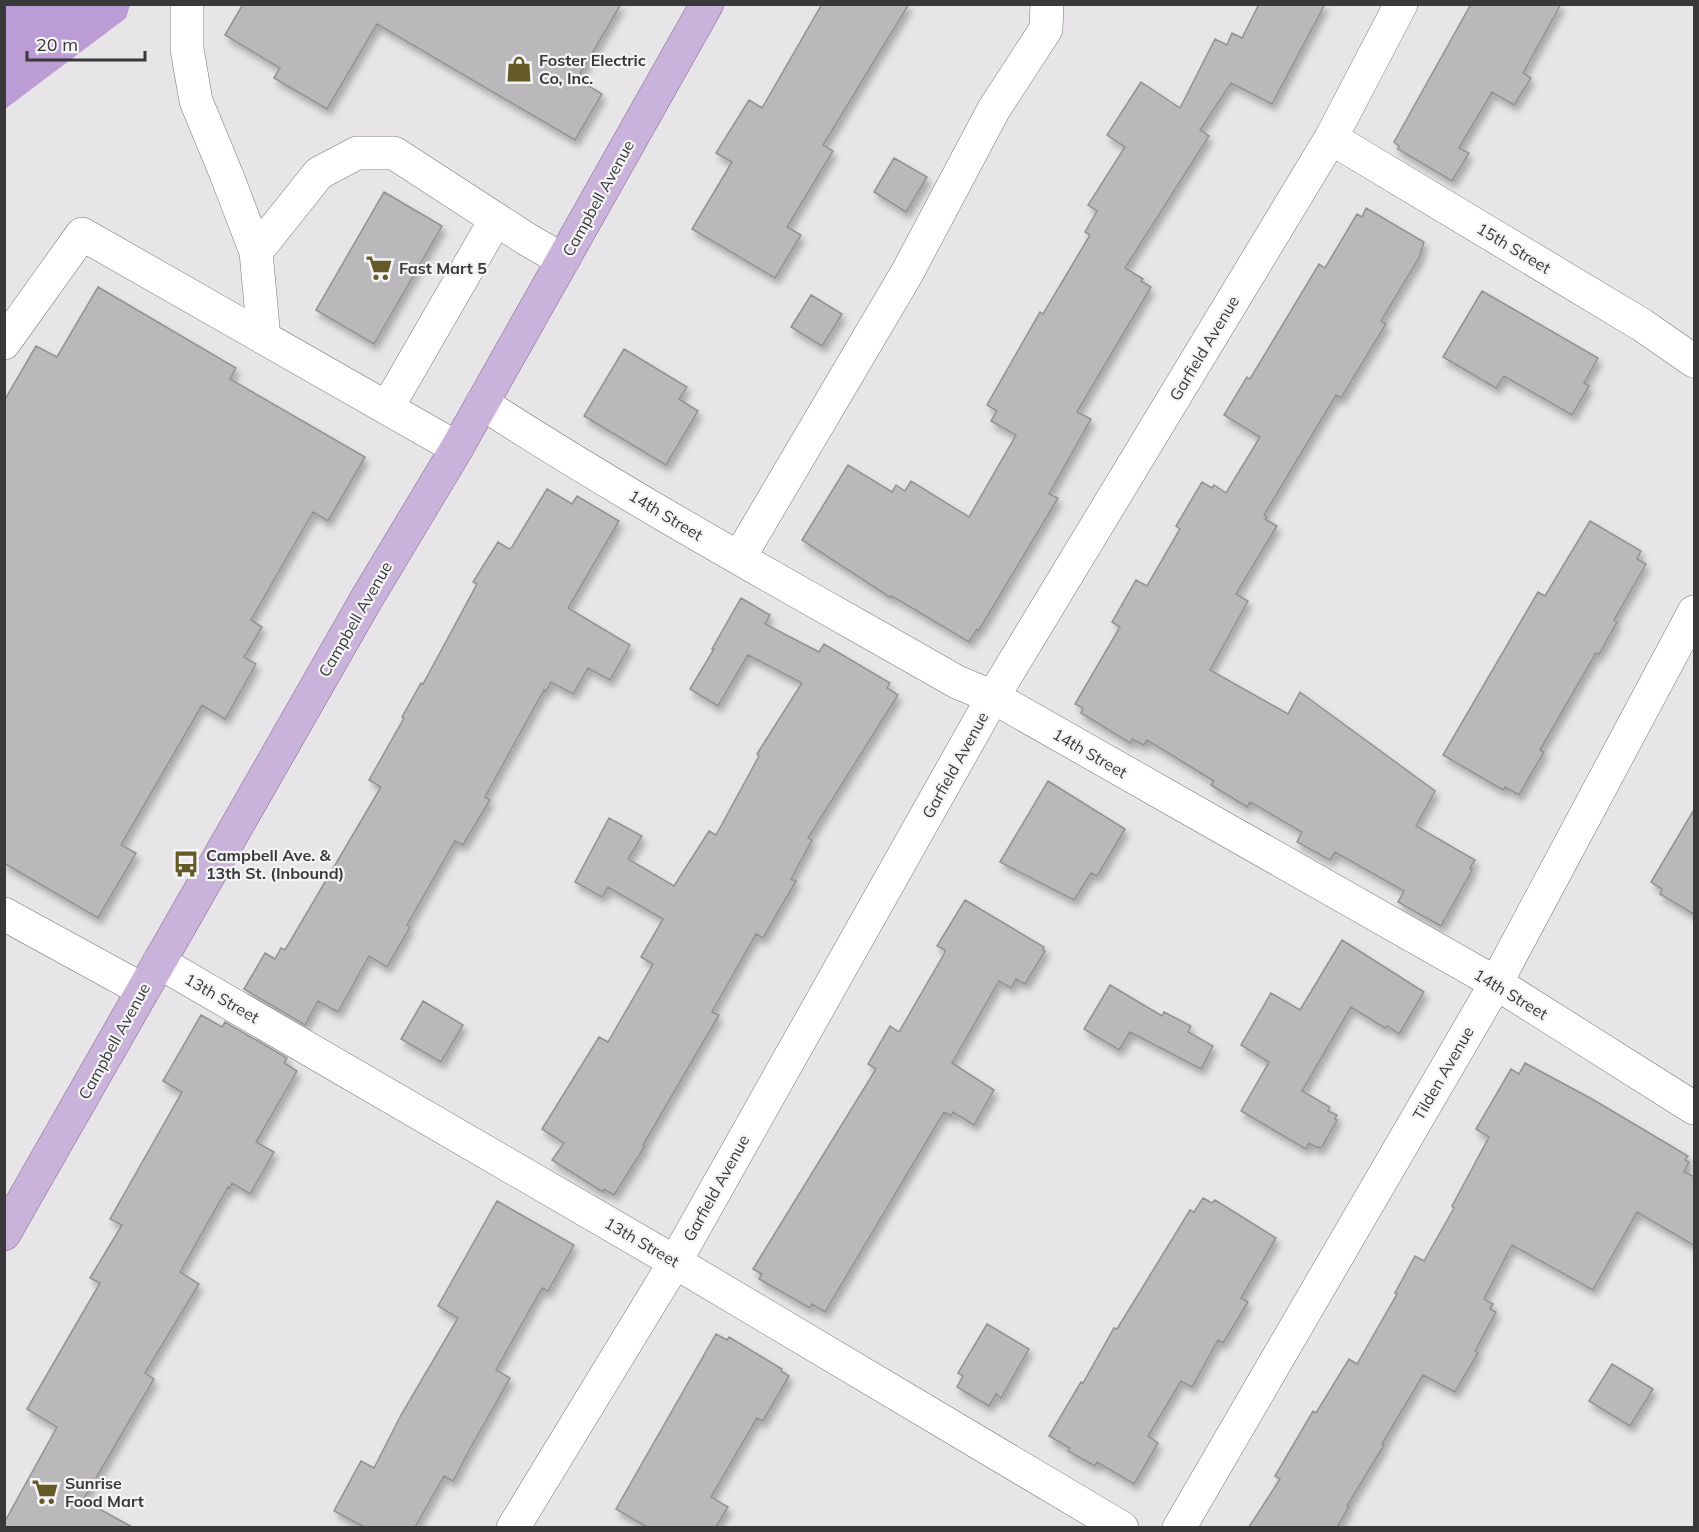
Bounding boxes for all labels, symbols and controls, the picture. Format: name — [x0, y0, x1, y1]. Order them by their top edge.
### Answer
scale bar — [27, 24, 146, 62]
text: 20 m — [36, 33, 78, 56]
place label: Foster Electric Co, Inc. — [539, 50, 646, 88]
shop icon: Foster Electric Co, Inc. — [504, 54, 534, 84]
street label: Campbell Avenue — [558, 136, 638, 260]
street label: 15th Street — [1473, 218, 1555, 278]
supermarket icon: Fast Mart 5 — [364, 253, 394, 283]
place label: Fast Mart 5 — [399, 258, 487, 278]
street label: Garfield Avenue — [1165, 292, 1243, 404]
street label: 14th Street — [625, 485, 707, 545]
street label: Campbell Avenue — [314, 558, 396, 680]
street label: Garfield Avenue — [917, 708, 993, 822]
street label: 14th Street — [1049, 724, 1131, 783]
place label: Campbell Ave. & 13th St. (Inbound) — [206, 845, 344, 883]
bus stop icon: Campbell Ave. & 13th St. (Inbound) — [171, 849, 201, 879]
street label: 14th Street — [1470, 964, 1552, 1024]
street label: 13th Street — [181, 969, 263, 1028]
street label: Campbell Avenue — [74, 979, 154, 1103]
street label: Tilden Avenue — [1408, 1023, 1478, 1123]
street label: Garfield Avenue — [678, 1131, 754, 1245]
street label: 13th Street — [601, 1213, 683, 1272]
place label: Sunrise Food Mart — [65, 1473, 144, 1511]
supermarket icon: Sunrise Food Mart — [30, 1477, 60, 1507]

